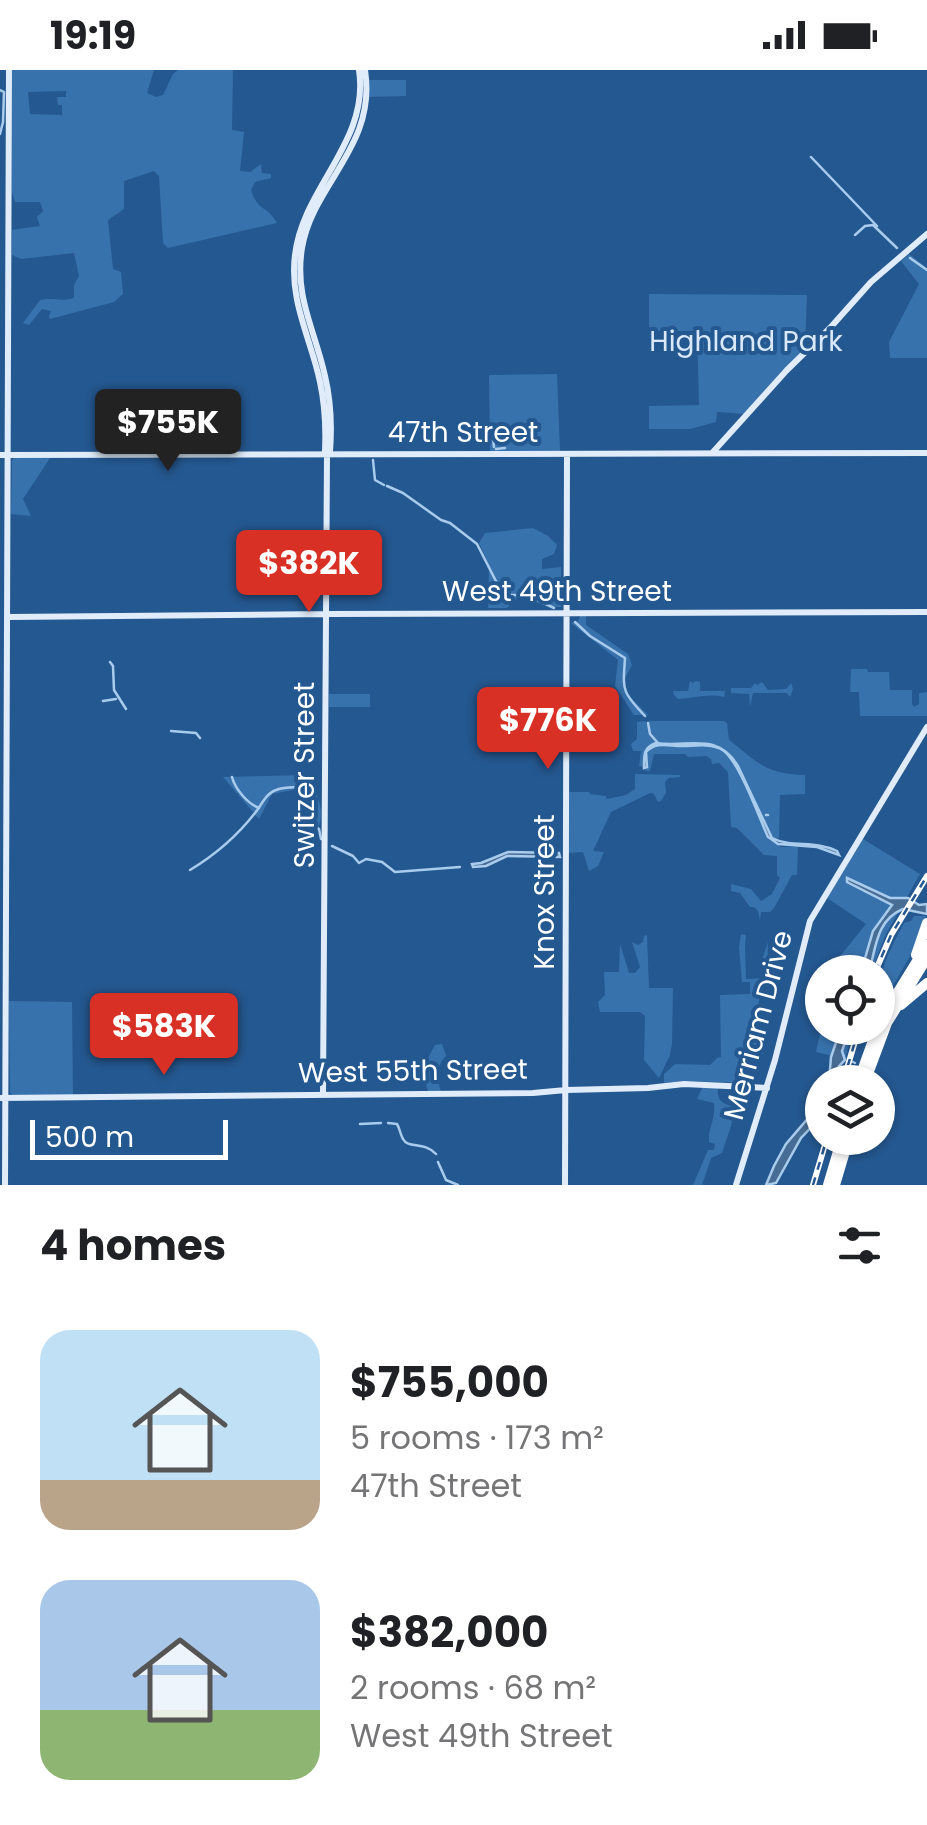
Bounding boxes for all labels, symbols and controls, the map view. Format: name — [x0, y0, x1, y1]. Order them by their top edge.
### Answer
text: 19:19 — [50, 9, 136, 62]
park label: Highland Park — [649, 322, 843, 361]
pin: $755K — [98, 389, 238, 474]
text: $755K — [117, 399, 219, 444]
street label: 47th Street — [388, 413, 538, 452]
pin: $382K — [239, 530, 379, 615]
text: $382K — [258, 540, 360, 585]
street label: West 49th Street — [442, 572, 672, 611]
street label: Switzer Street — [285, 682, 324, 868]
pin: $776K — [478, 687, 618, 772]
text: $776K — [499, 697, 597, 742]
street label: Knox Street — [525, 814, 564, 970]
street label: Merriam Drive — [714, 926, 802, 1124]
map controls — [805, 955, 895, 1155]
button: locate — [805, 955, 895, 1045]
pin: $583K — [94, 993, 234, 1078]
text: $583K — [112, 1003, 216, 1048]
street label: West 55th Street — [298, 1049, 528, 1093]
button: layers — [805, 1065, 895, 1155]
scale bar — [30, 1115, 228, 1160]
text: 500 m — [45, 1118, 134, 1157]
text: 4 homes — [40, 1216, 226, 1275]
icon: filters — [832, 1218, 887, 1273]
text: $755,000 — [350, 1353, 549, 1412]
icon: home — [120, 1370, 240, 1490]
text: 5 rooms · 173 m² — [350, 1415, 604, 1460]
text: 47th Street — [350, 1463, 522, 1508]
text: $382,000 — [350, 1603, 548, 1662]
icon: home — [120, 1620, 240, 1740]
text: 2 rooms · 68 m² — [350, 1665, 596, 1710]
text: West 49th Street — [350, 1713, 613, 1758]

